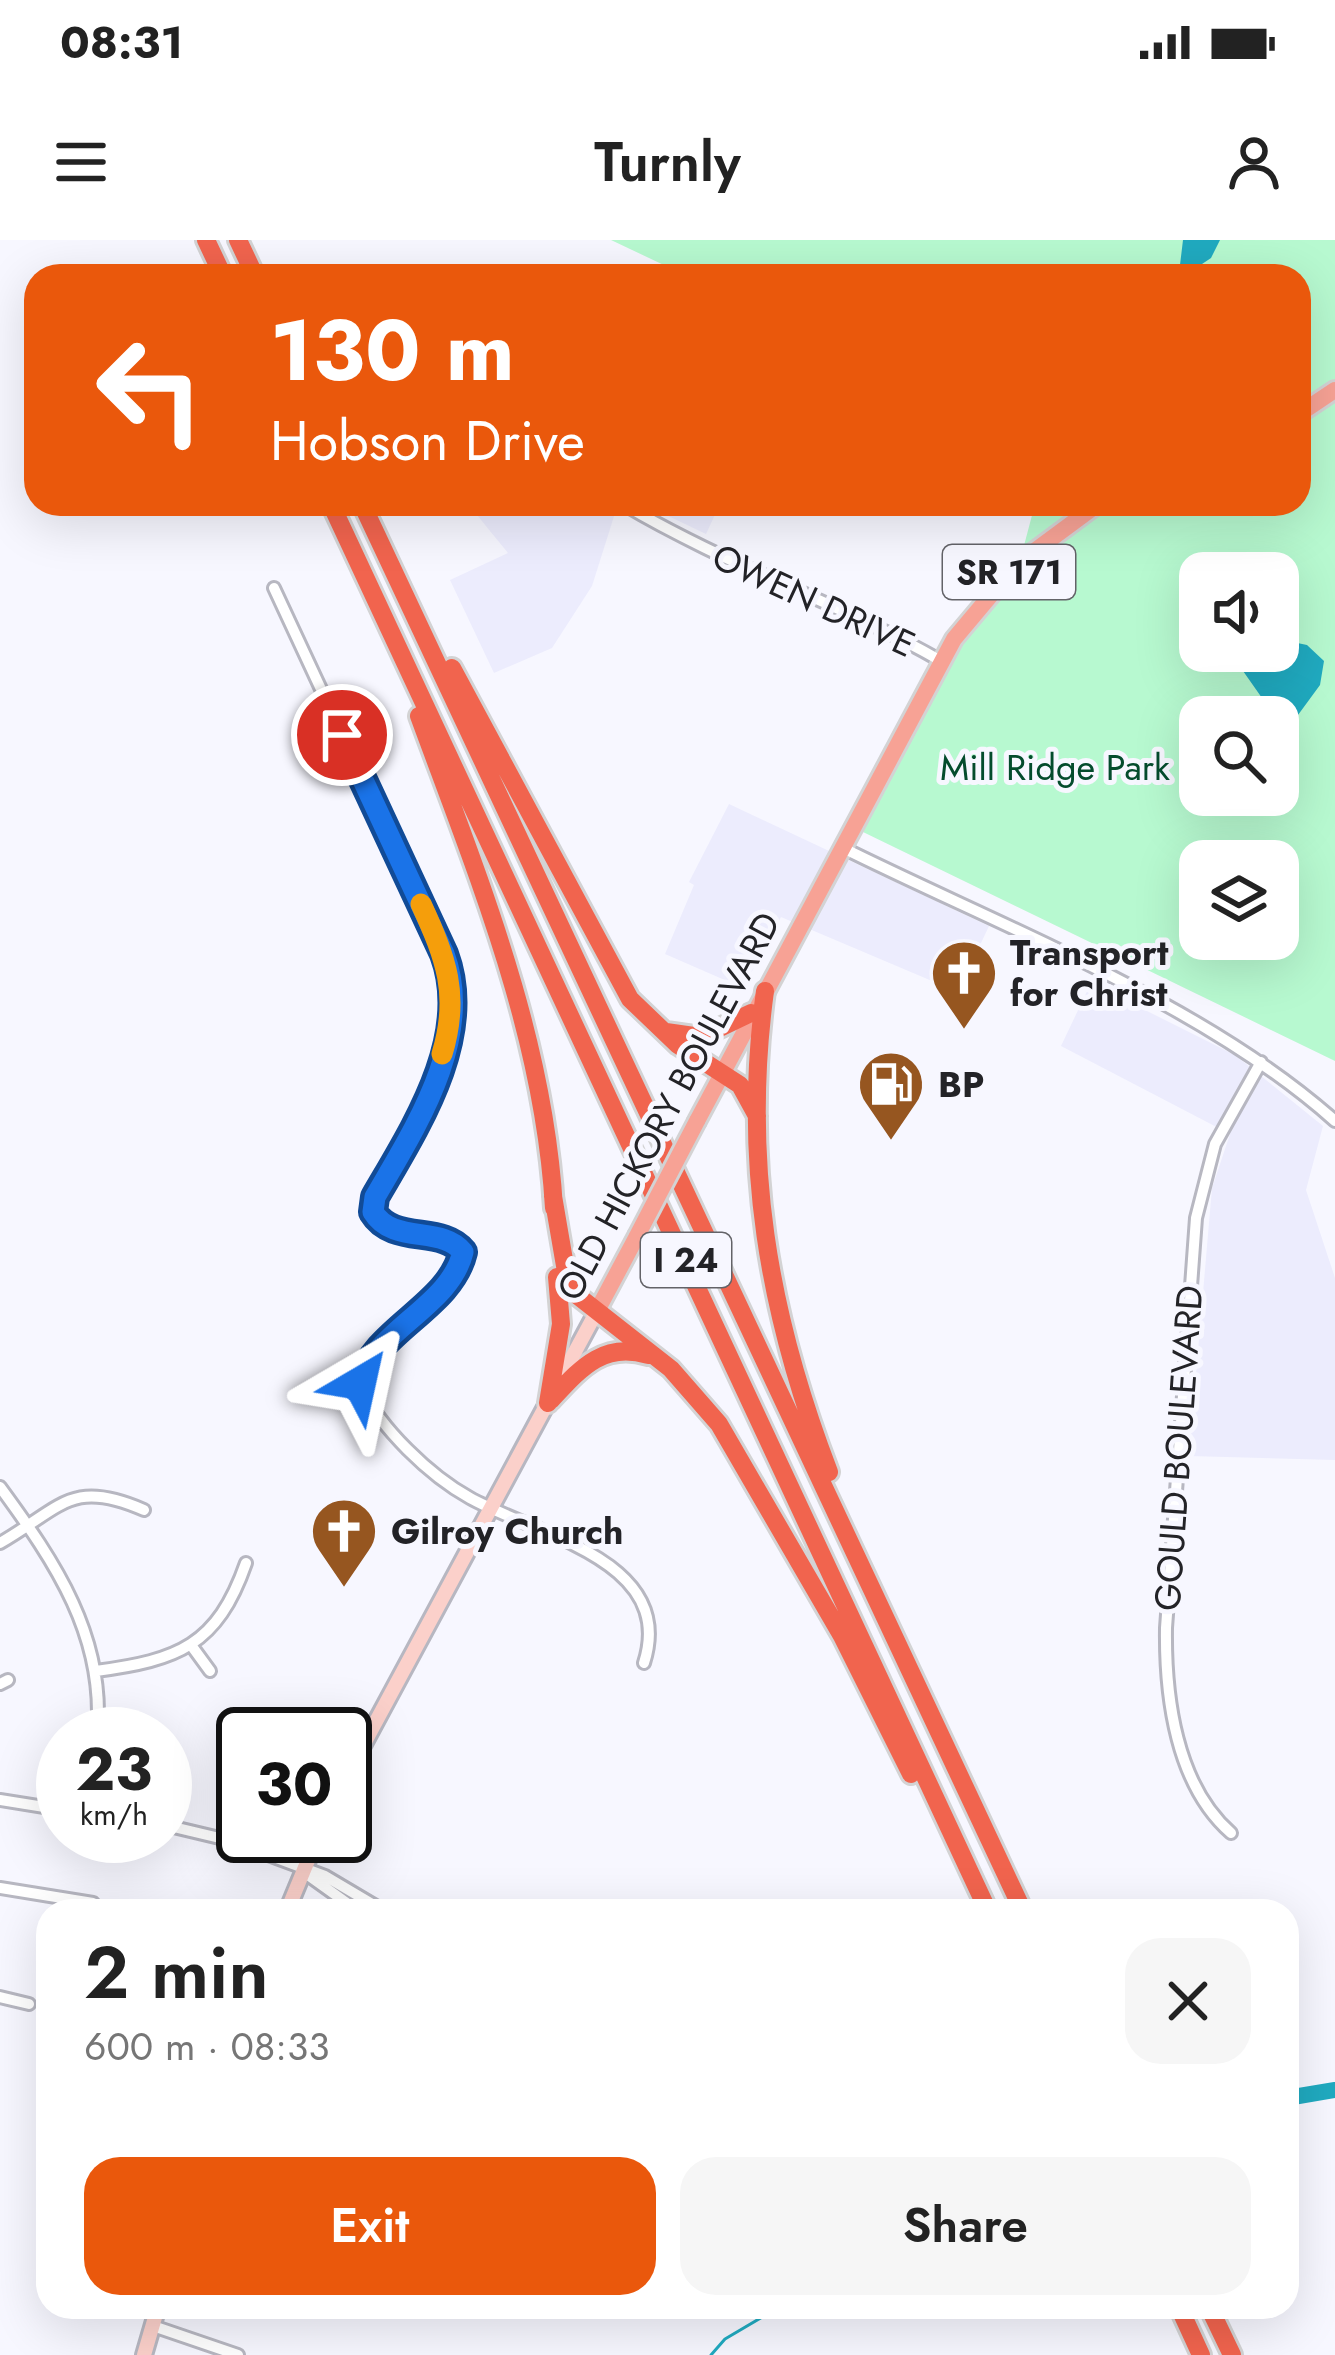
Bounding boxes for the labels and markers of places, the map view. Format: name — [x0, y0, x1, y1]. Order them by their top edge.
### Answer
pin — [291, 684, 393, 786]
place label: Transport for Christ — [1010, 926, 1169, 1019]
church icon: Transport for Christ — [929, 938, 999, 1032]
fuel station icon: BP — [856, 1049, 926, 1143]
place label: BP — [938, 1058, 984, 1110]
church icon: Gilroy Church — [309, 1496, 379, 1590]
place label: Gilroy Church — [391, 1505, 623, 1557]

